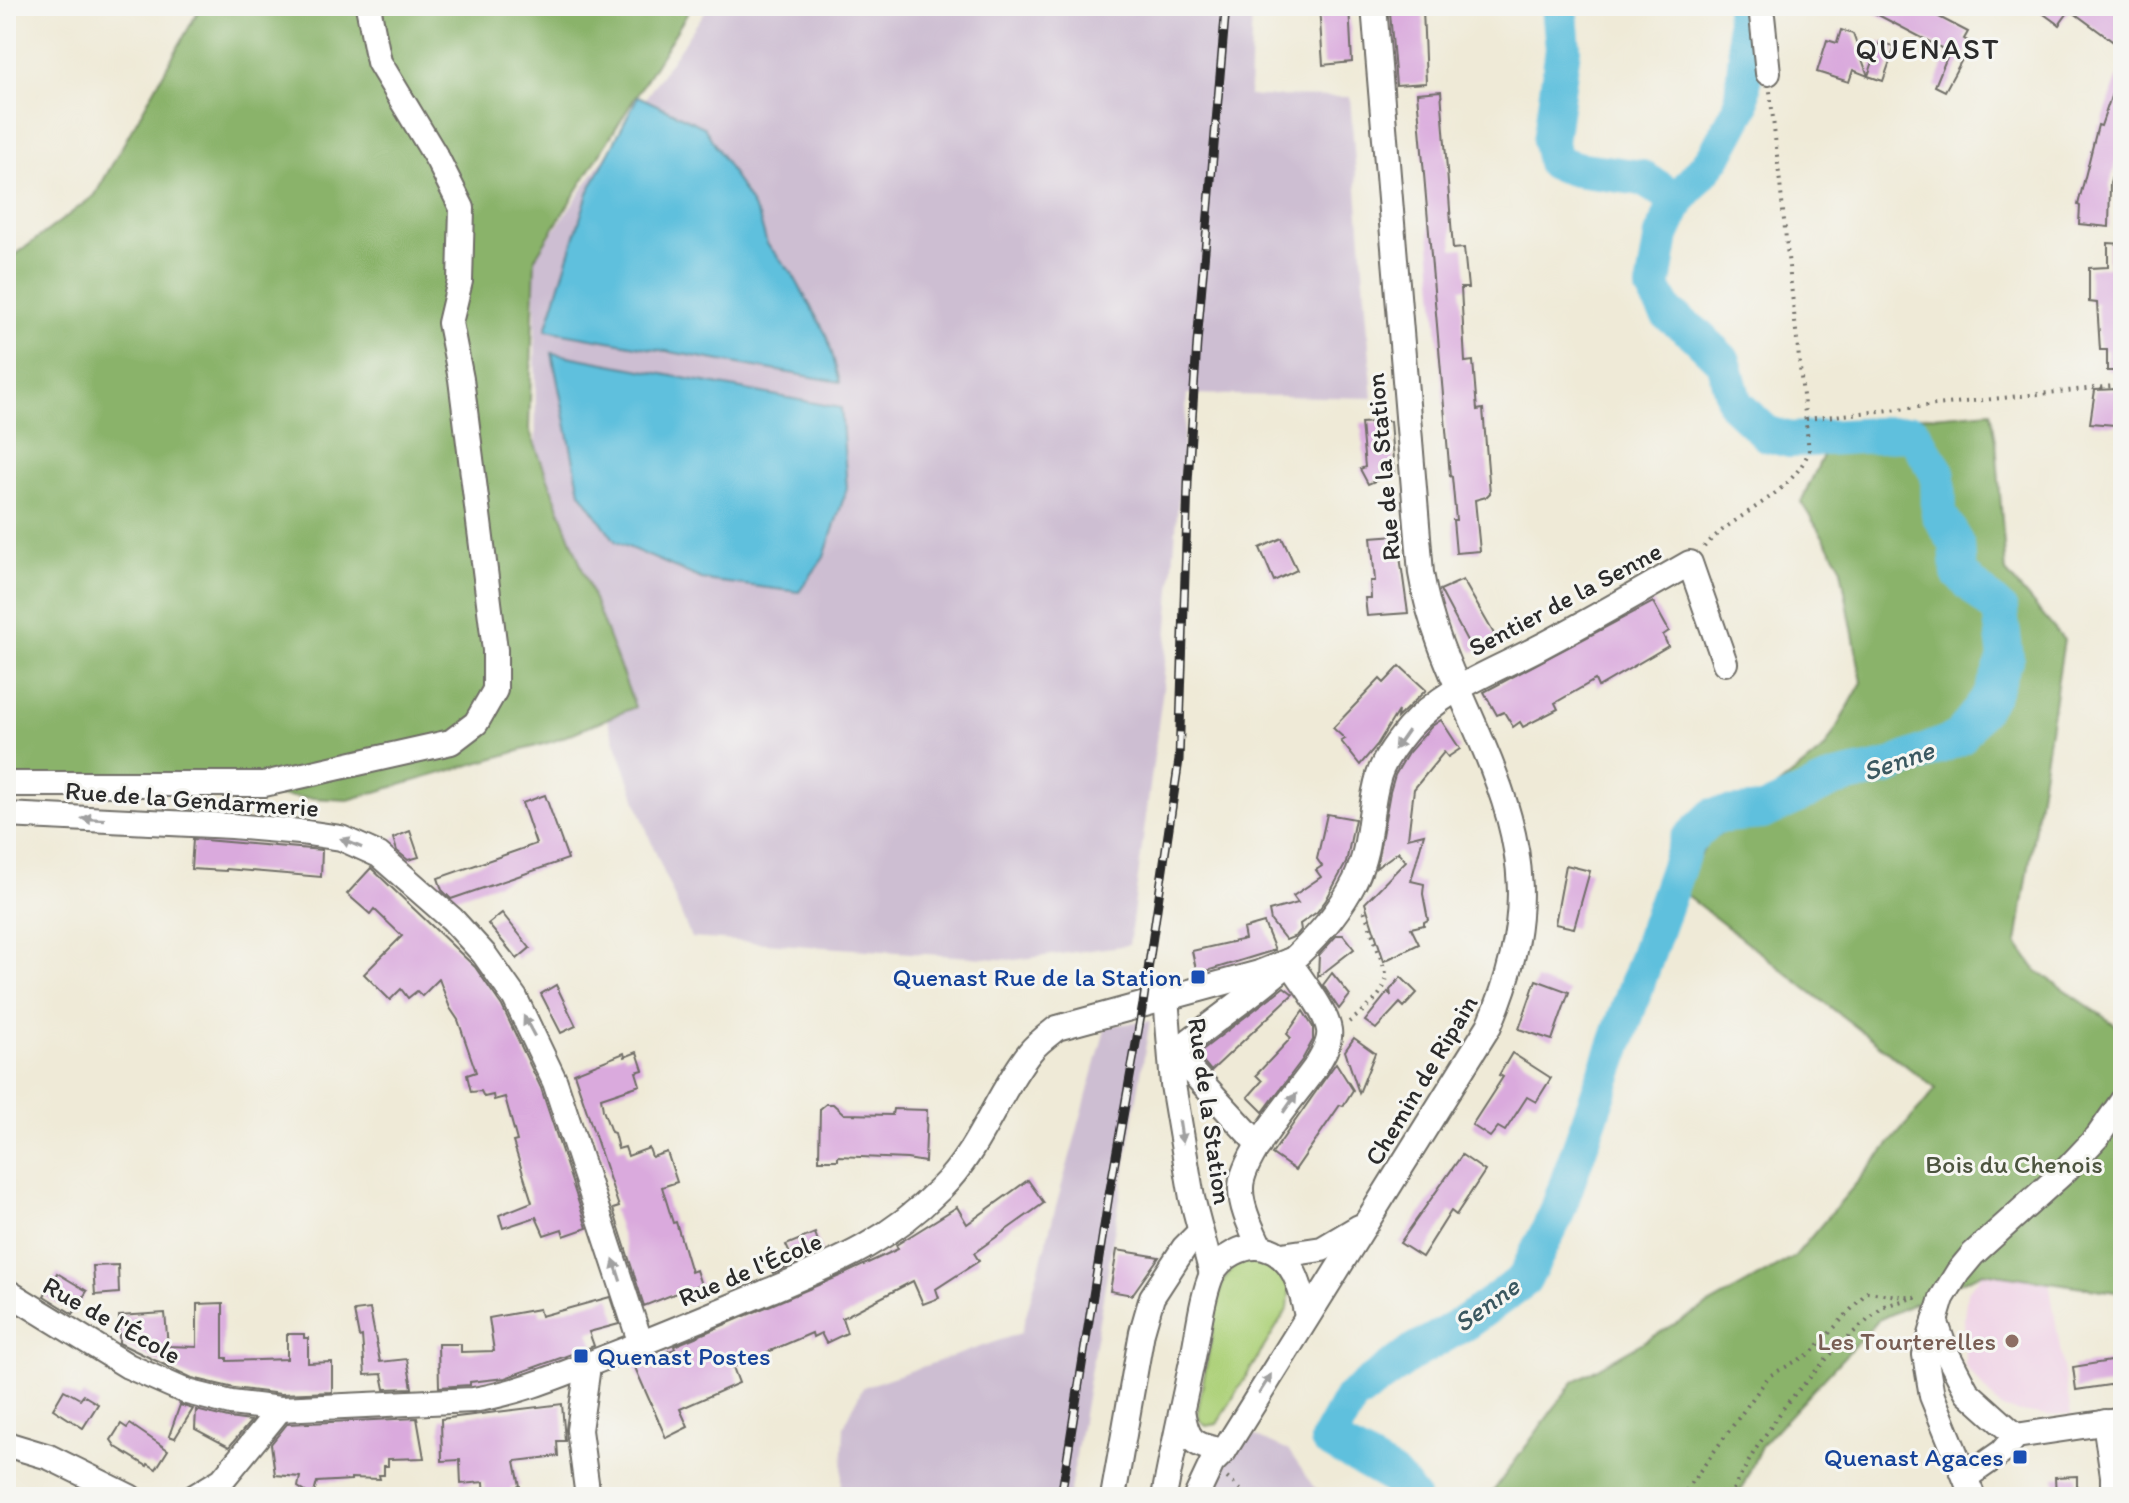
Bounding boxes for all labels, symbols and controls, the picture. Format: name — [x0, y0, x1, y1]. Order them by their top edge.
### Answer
district label: QUENAST — [1855, 30, 2001, 67]
street label: Rue de la Station — [1359, 372, 1407, 562]
street label: Sentier de la Senne — [1463, 535, 1667, 663]
one-way arrow — [1394, 730, 1409, 751]
water label: Senne — [1858, 731, 1940, 788]
street label: Rue de la Gendarmerie — [64, 774, 320, 824]
one-way arrow — [80, 812, 105, 825]
one-way arrow — [339, 836, 363, 849]
place label: Quenast Rue de la Station — [893, 961, 1182, 993]
marker: Quenast Rue de la Station — [1189, 968, 1207, 986]
street label: Chemin de Ripain — [1357, 989, 1485, 1171]
one-way arrow — [523, 1014, 536, 1037]
street label: Rue de la Station — [1181, 1015, 1239, 1207]
one-way arrow — [1281, 1092, 1297, 1113]
one-way arrow — [1175, 1120, 1188, 1145]
park label: Bois du Chenois — [1925, 1148, 2103, 1180]
street label: Rue de l'École — [673, 1224, 827, 1314]
one-way arrow — [610, 1258, 622, 1282]
water label: Senne — [1446, 1268, 1527, 1339]
street label: Rue de l'École — [37, 1269, 187, 1371]
place label: Les Tourterelles — [1817, 1325, 1996, 1357]
marker: Les Tourterelles — [2003, 1332, 2021, 1350]
place label: Quenast Postes — [597, 1340, 771, 1372]
marker: Quenast Postes — [572, 1347, 590, 1365]
one-way arrow — [1257, 1374, 1272, 1395]
place label: Quenast Agaces — [1824, 1441, 2004, 1473]
marker: Quenast Agaces — [2011, 1448, 2029, 1466]

